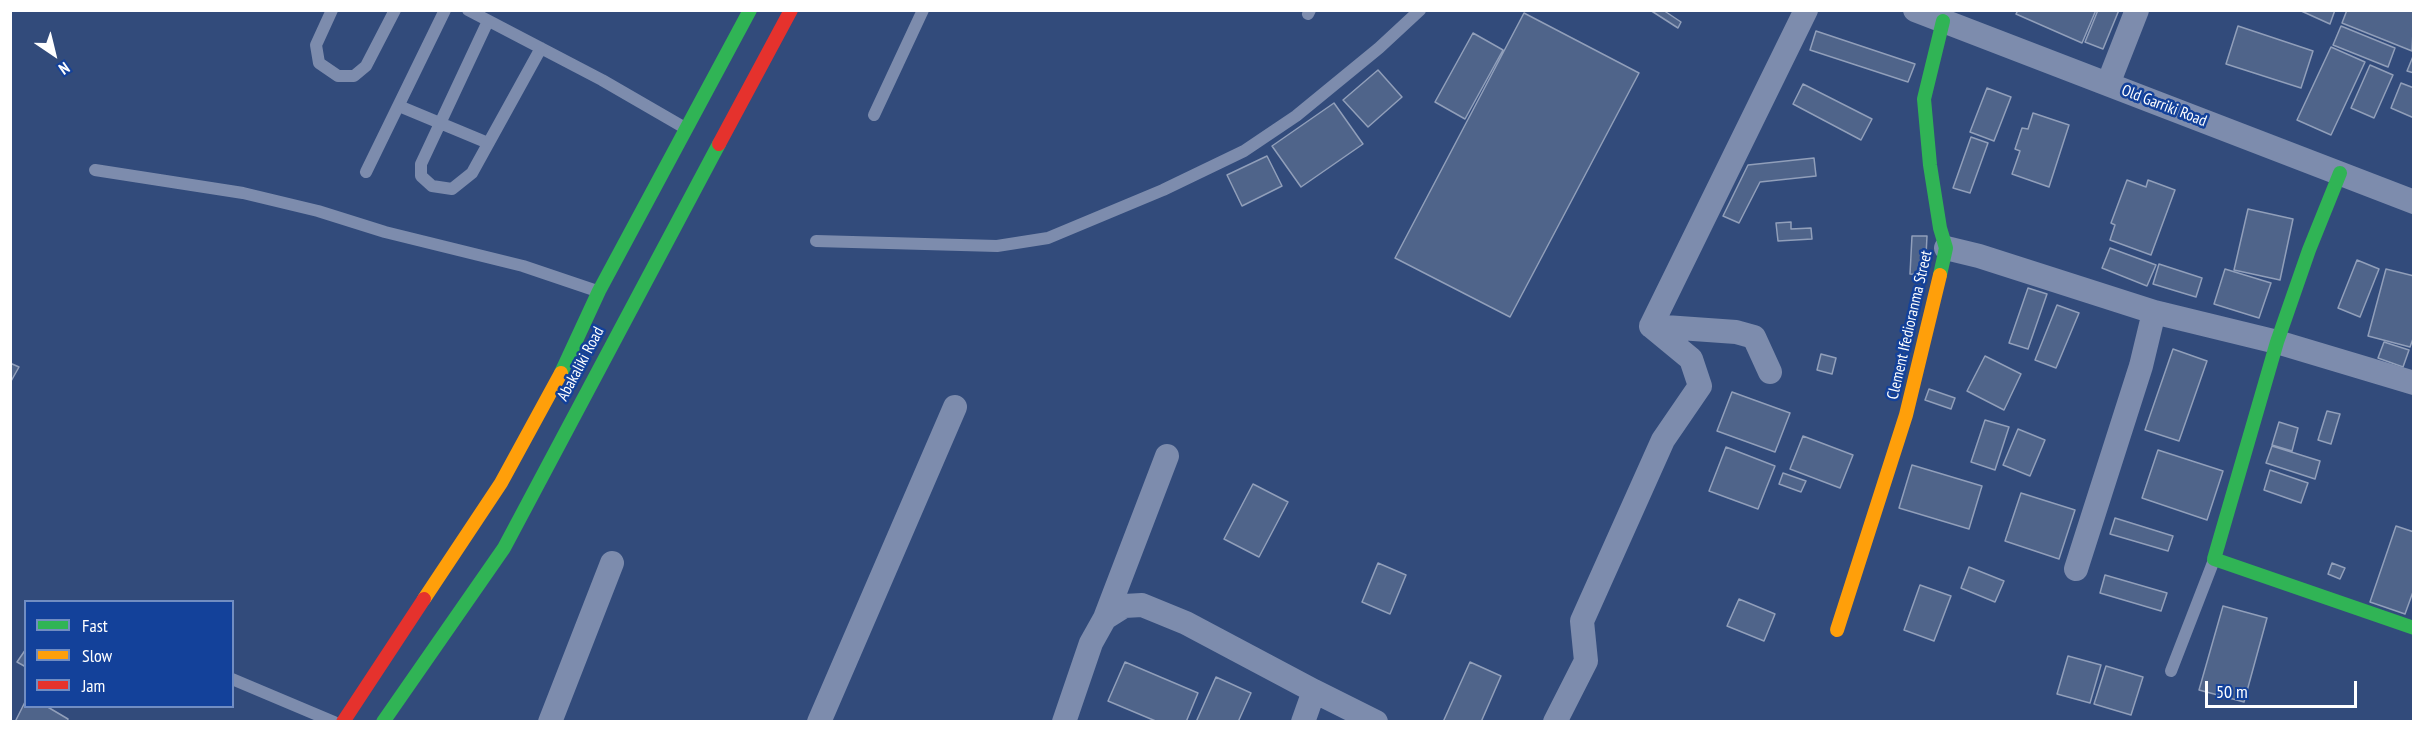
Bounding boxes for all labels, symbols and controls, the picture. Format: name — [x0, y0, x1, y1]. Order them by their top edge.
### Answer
north arrow — [24, 24, 84, 84]
text: N — [55, 58, 74, 79]
street label: Old Garriki Road — [2119, 81, 2209, 131]
street label: Clement Ifedioranma Street — [1884, 249, 1936, 401]
street label: Abakaliki Road — [553, 324, 609, 404]
legend — [24, 600, 234, 708]
text: Fast — [82, 614, 108, 637]
text: Slow — [82, 644, 112, 667]
scale bar — [2208, 669, 2360, 707]
text: Jam — [82, 674, 105, 697]
text: 50 m — [2216, 680, 2248, 703]

